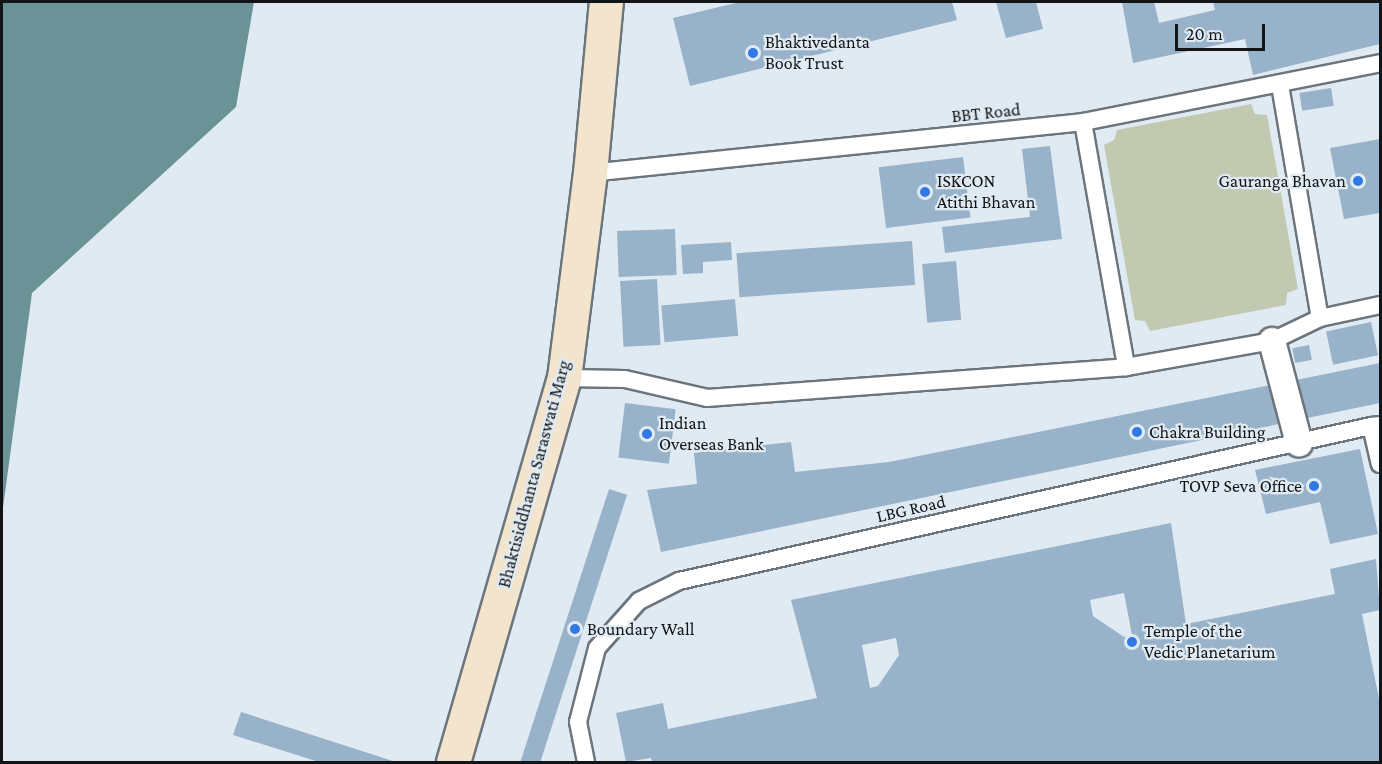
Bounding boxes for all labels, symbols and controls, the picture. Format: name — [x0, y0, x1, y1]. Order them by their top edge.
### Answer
scale bar — [1178, 12, 1268, 50]
text: 20 m — [1186, 24, 1223, 44]
place label: Bhaktivedanta Book Trust — [765, 32, 870, 74]
marker: Bhaktivedanta Book Trust — [746, 46, 760, 60]
street label: BBT Road — [950, 99, 1022, 127]
place label: Gauranga Bhavan — [1218, 170, 1346, 192]
place label: ISKCON Atithi Bhavan — [937, 171, 1035, 213]
marker: Gauranga Bhavan — [1351, 174, 1365, 188]
marker: ISKCON Atithi Bhavan — [918, 185, 932, 199]
street label: Bhaktisiddhanta Saraswati Marg — [493, 358, 575, 590]
place label: Indian Overseas Bank — [659, 413, 764, 456]
place label: Chakra Building — [1149, 421, 1265, 443]
marker: Chakra Building — [1130, 425, 1144, 439]
marker: Indian Overseas Bank — [640, 427, 654, 441]
place label: TOVP Seva Office — [1179, 475, 1302, 497]
marker: TOVP Seva Office — [1307, 479, 1321, 493]
street label: LBG Road — [874, 491, 948, 527]
place label: Boundary Wall — [587, 618, 694, 640]
place label: Temple of the Vedic Planetarium — [1144, 621, 1275, 664]
marker: Boundary Wall — [568, 622, 582, 636]
marker: Temple of the Vedic Planetarium — [1125, 635, 1139, 649]

